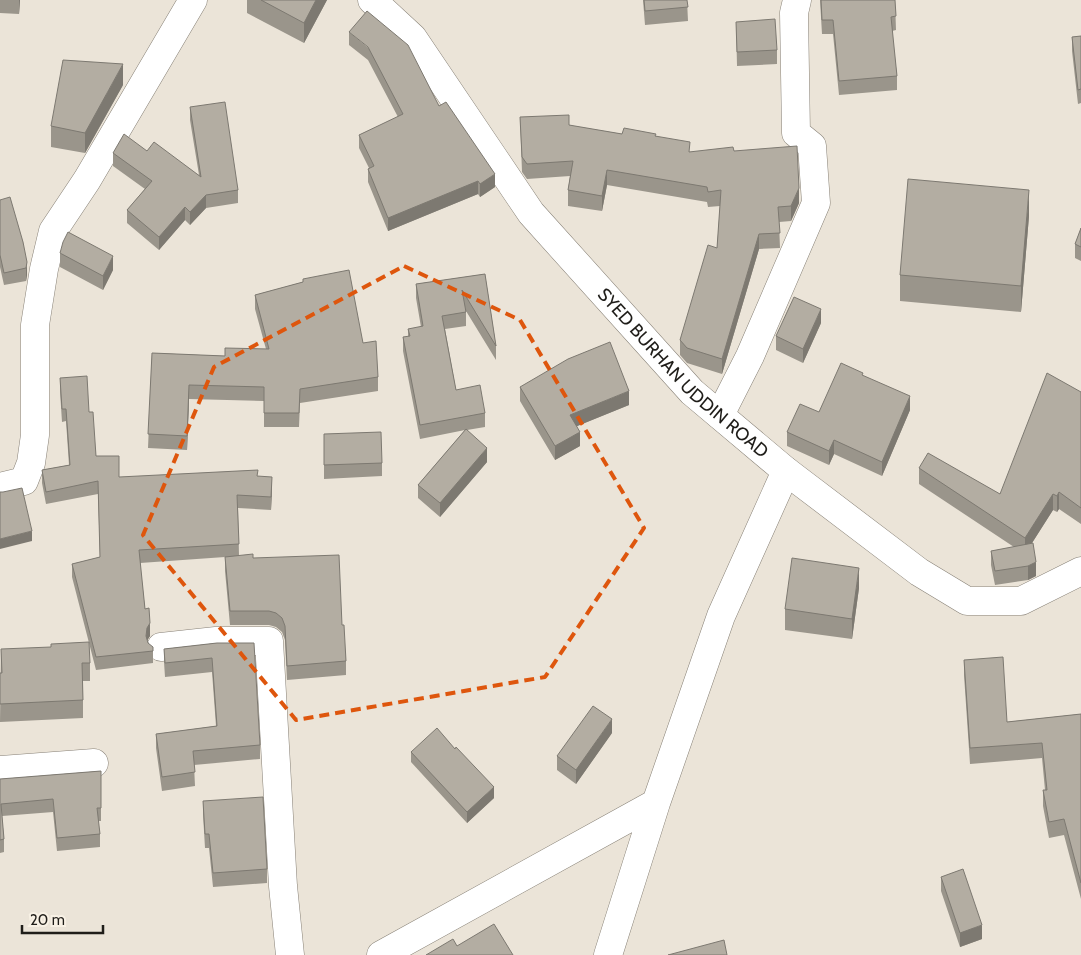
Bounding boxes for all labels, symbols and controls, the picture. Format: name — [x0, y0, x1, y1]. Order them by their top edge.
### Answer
street label: SYED BURHAN UDDIN ROAD — [593, 284, 773, 462]
scale bar — [22, 902, 104, 934]
text: 20 m — [30, 911, 65, 929]

